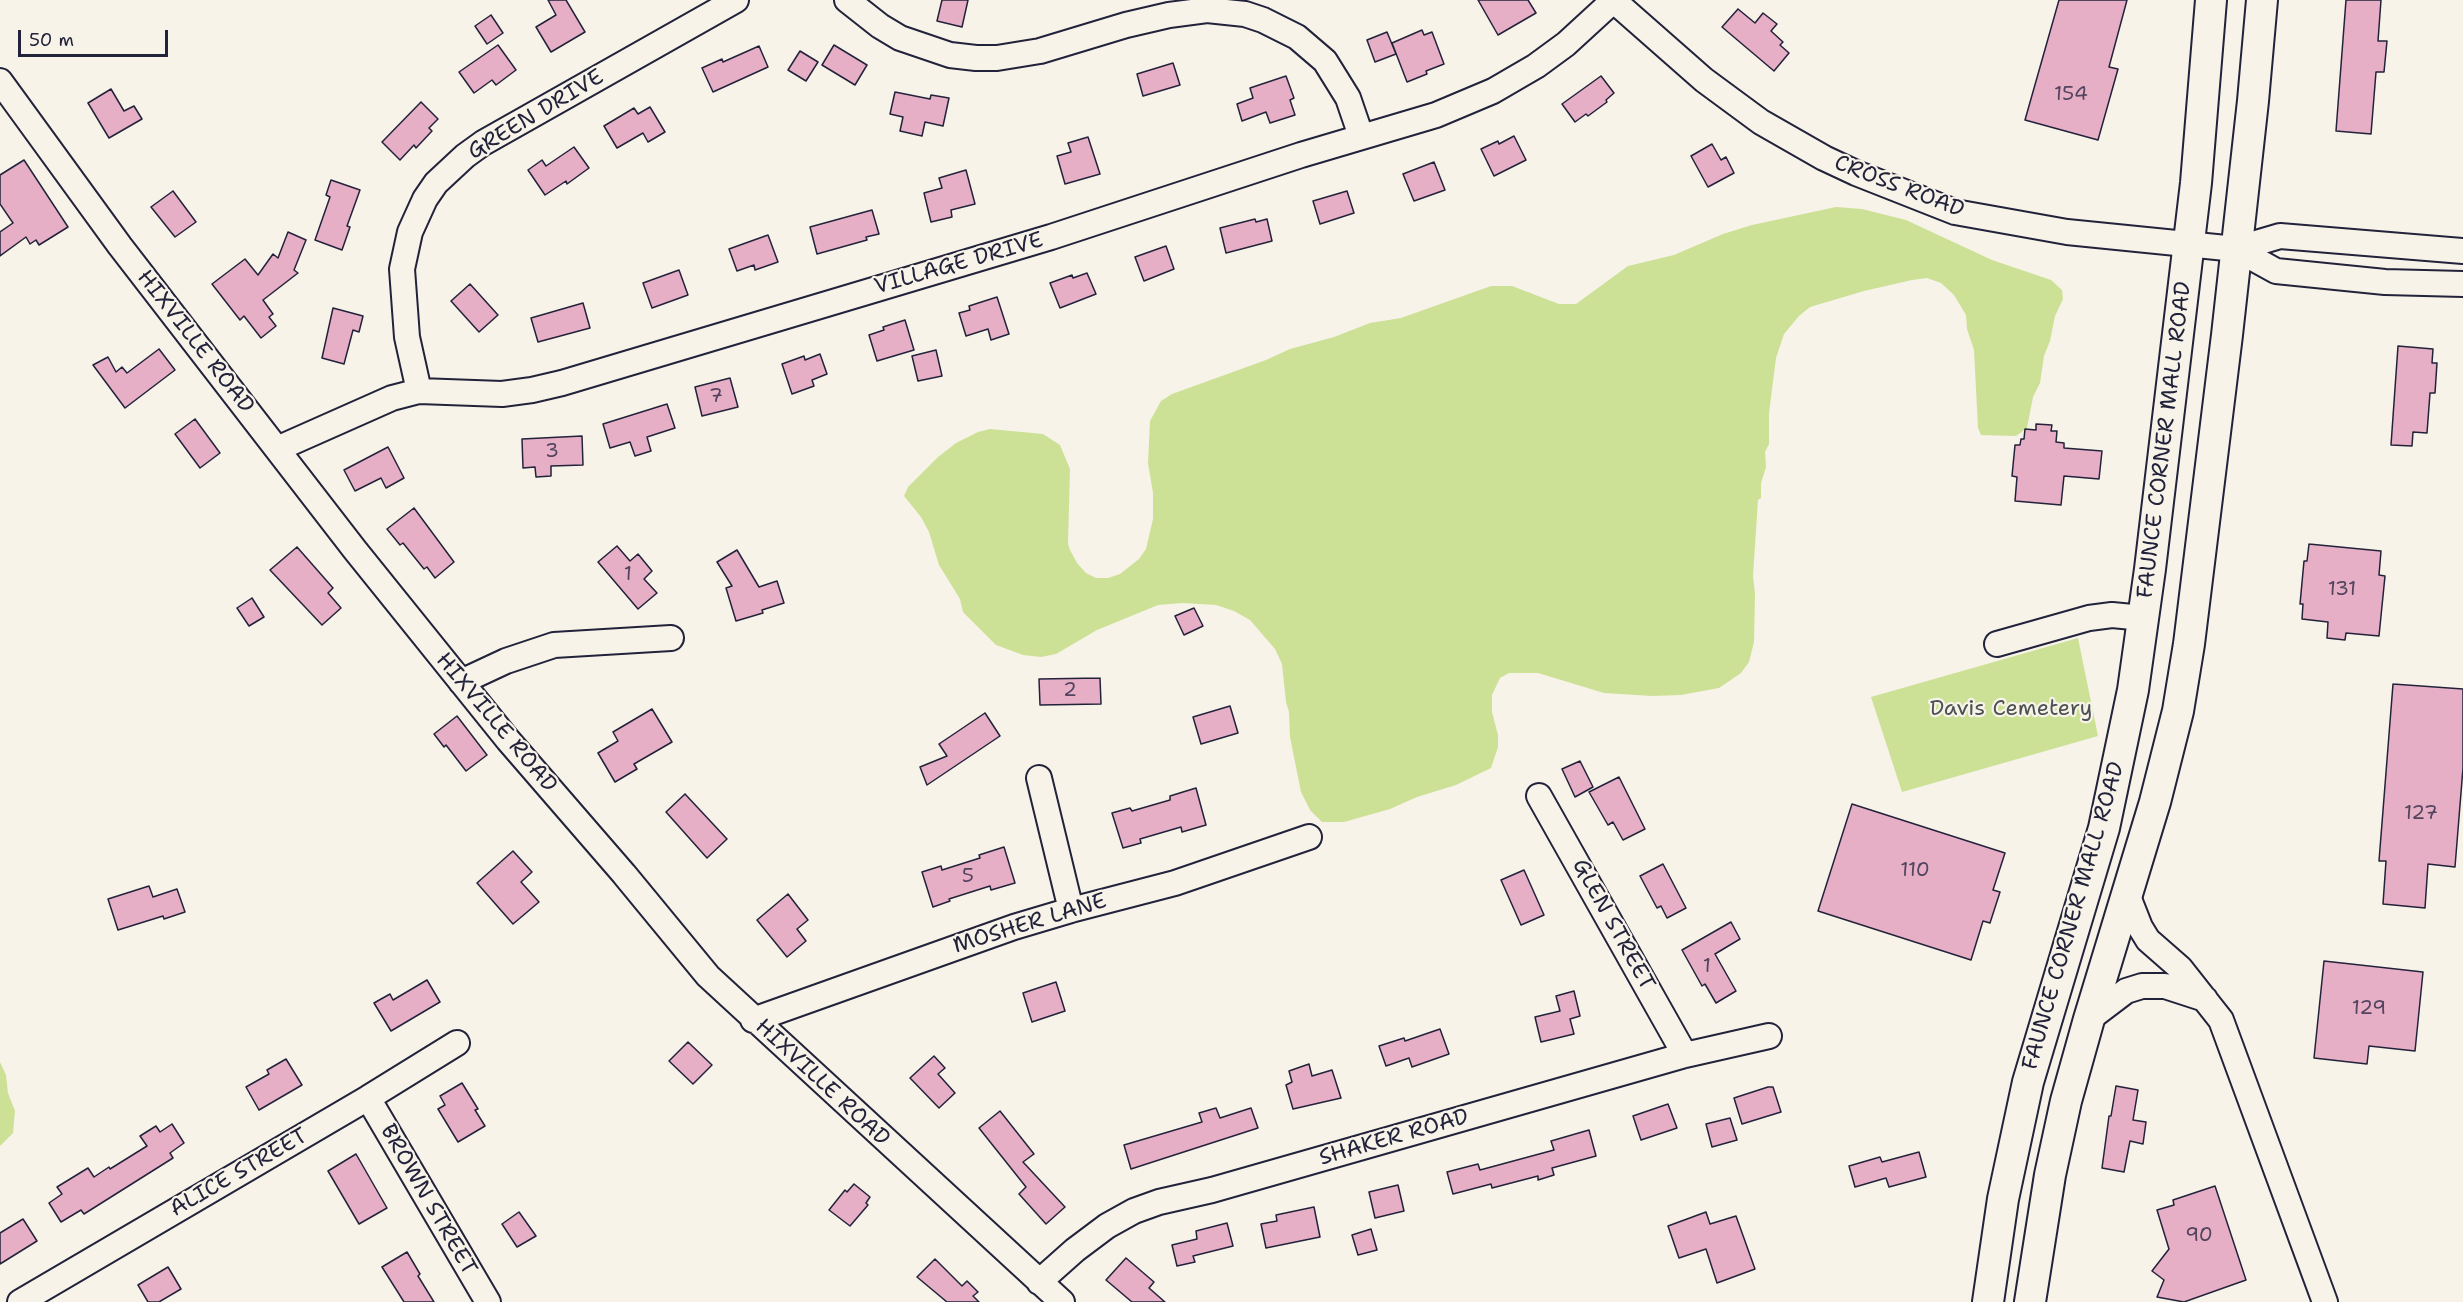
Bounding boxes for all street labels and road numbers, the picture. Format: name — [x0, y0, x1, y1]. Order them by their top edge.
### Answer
street label: GREEN DRIVE — [463, 64, 609, 166]
street label: CROSS ROAD — [1830, 150, 1968, 224]
street label: VILLAGE DRIVE — [872, 227, 1046, 301]
street label: HIXVILLE ROAD — [131, 265, 259, 419]
street label: FAUNCE CORNER MALL ROAD — [2132, 280, 2198, 600]
street label: HIXVILLE ROAD — [430, 648, 562, 798]
street label: FAUNCE CORNER MALL ROAD — [2017, 759, 2131, 1073]
street label: GLEN STREET — [1566, 855, 1660, 995]
street label: MOSHER LANE — [950, 888, 1110, 960]
street label: HIXVILLE ROAD — [749, 1014, 895, 1152]
street label: SHAKER ROAD — [1316, 1104, 1472, 1172]
street label: BROWN STREET — [374, 1120, 482, 1280]
street label: ALICE STREET — [166, 1123, 312, 1223]

